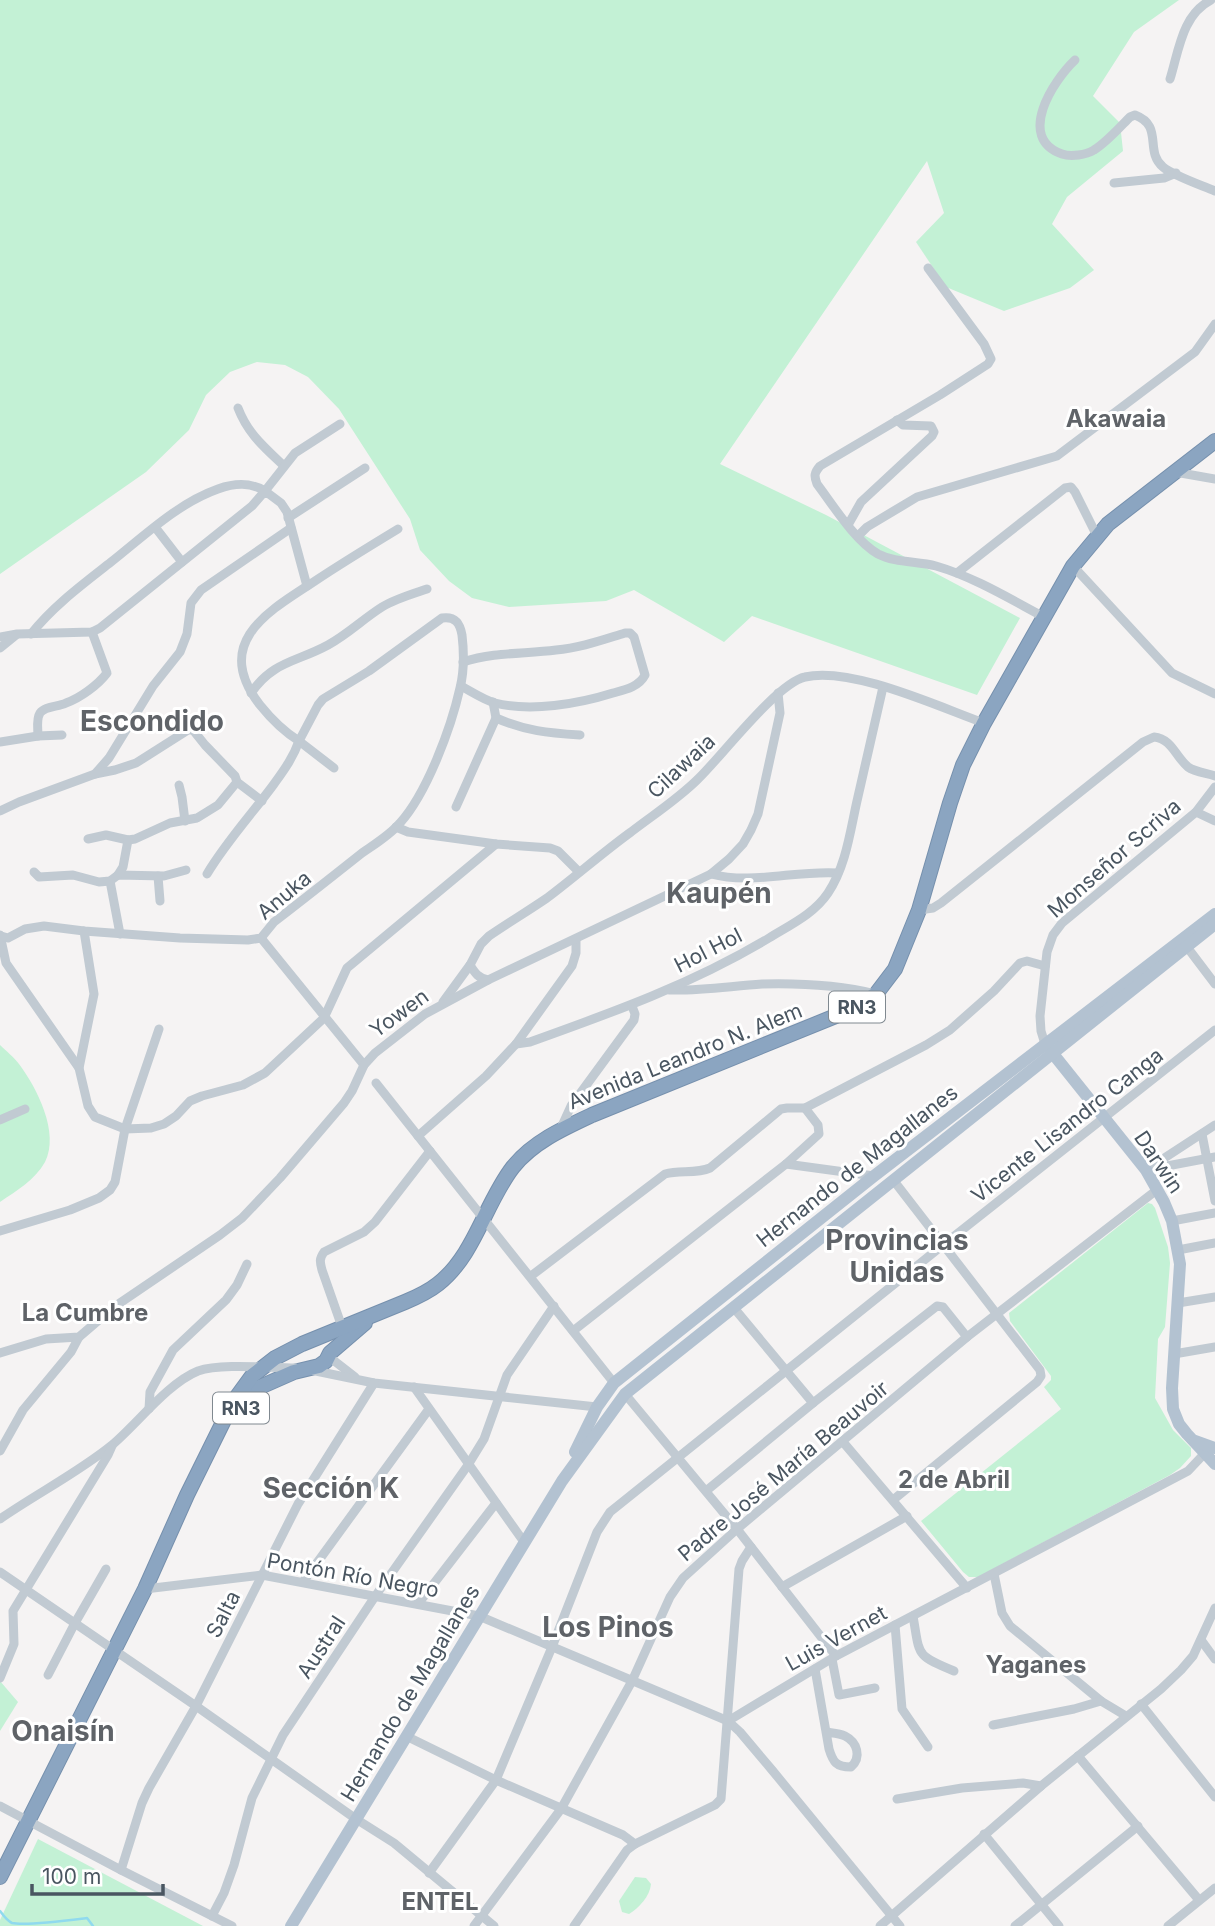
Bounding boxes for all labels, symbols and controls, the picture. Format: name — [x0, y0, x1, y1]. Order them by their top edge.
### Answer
district label: Akawaia — [1066, 404, 1166, 433]
district label: Escondido — [80, 704, 224, 738]
street label: Cilawaia — [642, 728, 720, 804]
street label: Monseñor Scriva — [1042, 793, 1186, 923]
street label: Anuka — [252, 865, 316, 925]
district label: Kaupén — [666, 876, 772, 910]
street label: Hol Hol — [670, 922, 746, 978]
street label: Yowen — [365, 983, 433, 1043]
road number: RN3 — [829, 992, 885, 1023]
street label: Avenida Leandro N. Alem — [564, 998, 806, 1114]
street label: Vicente Lisandro Canga — [966, 1042, 1168, 1208]
street label: Hernando de Magallanes — [752, 1080, 962, 1252]
street label: Darwin — [1129, 1126, 1189, 1198]
district label: Provincias Unidas — [825, 1223, 969, 1289]
district label: La Cumbre — [22, 1298, 148, 1327]
street label: Padre José María Beauvoir — [673, 1376, 893, 1566]
road number: RN3 — [213, 1392, 269, 1424]
district label: 2 de Abril — [898, 1465, 1010, 1494]
district label: Sección K — [263, 1471, 399, 1505]
street label: Pontón Río Negro — [265, 1548, 441, 1602]
street label: Hernando de Magallanes — [335, 1580, 485, 1806]
street label: Salta — [201, 1586, 245, 1642]
street label: Luis Vernet — [781, 1600, 891, 1676]
district label: Los Pinos — [542, 1610, 674, 1644]
street label: Austral — [292, 1611, 350, 1683]
district label: Yaganes — [986, 1650, 1086, 1679]
district label: Onaisín — [11, 1714, 115, 1748]
scale bar — [32, 1853, 163, 1897]
text: 100 m — [42, 1864, 101, 1889]
district label: ENTEL — [401, 1887, 479, 1916]

